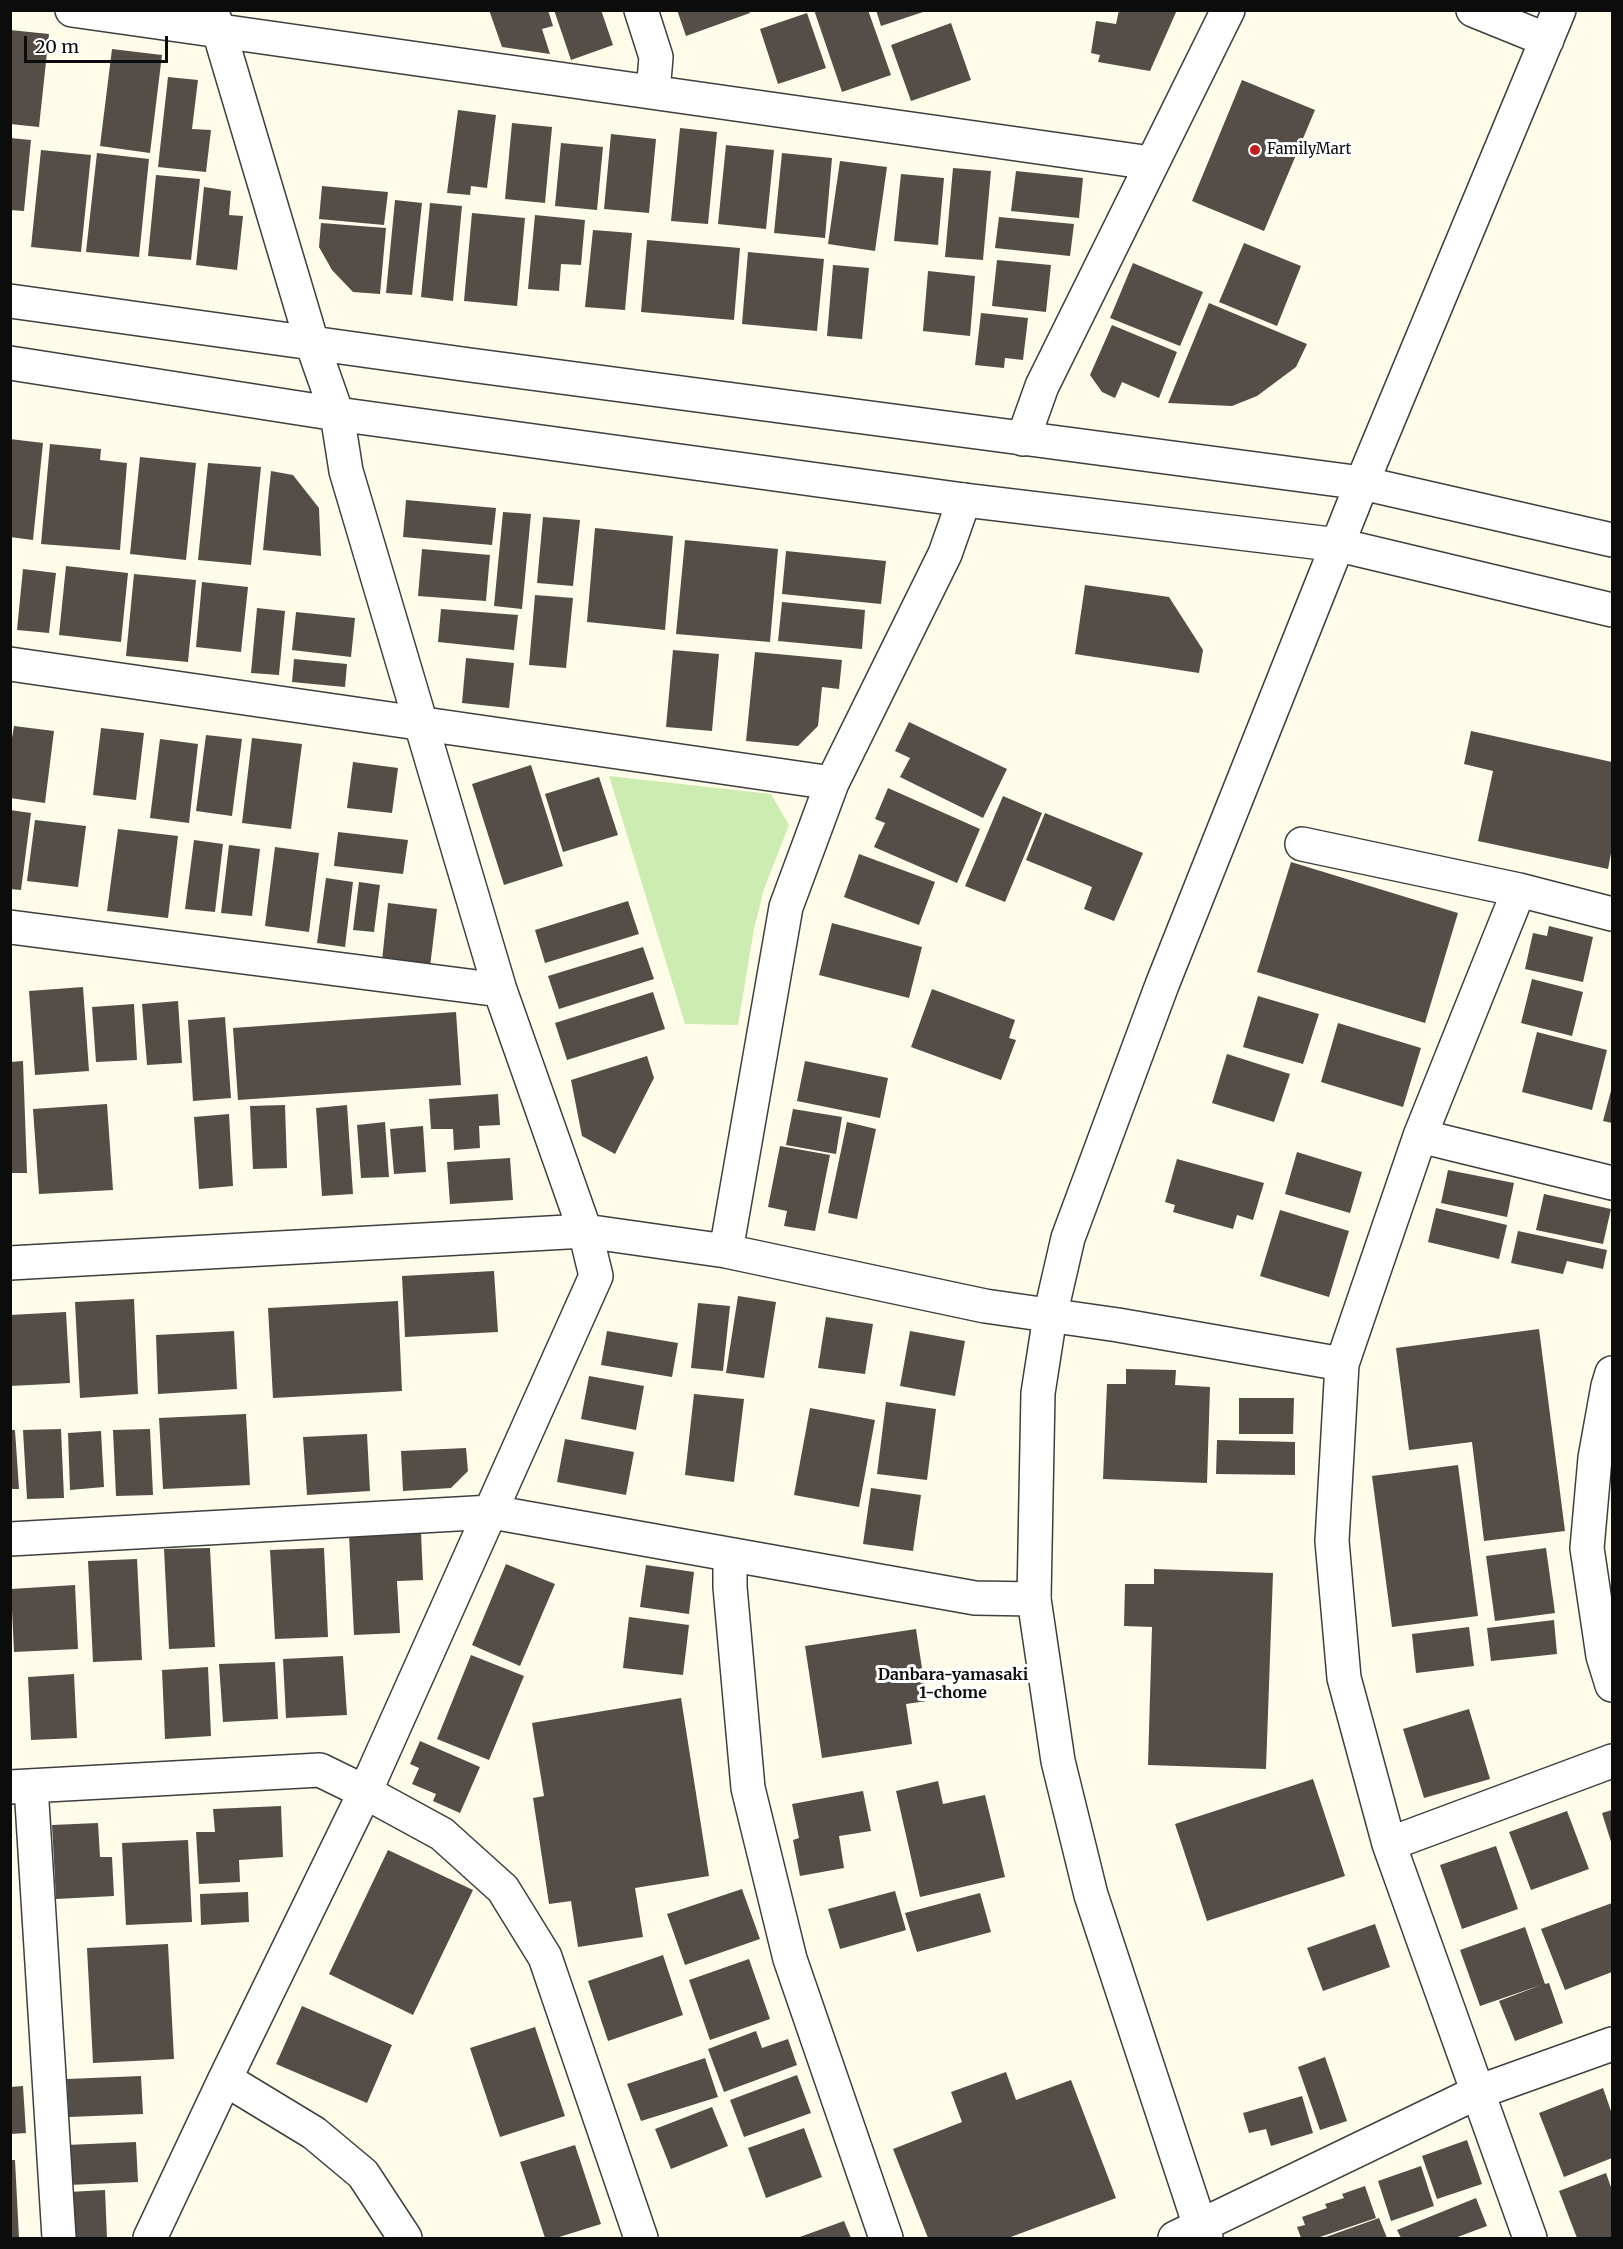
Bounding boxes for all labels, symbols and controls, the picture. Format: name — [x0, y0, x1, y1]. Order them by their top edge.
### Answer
scale bar — [27, 24, 171, 62]
text: 20 m — [35, 35, 79, 58]
place label: FamilyMart — [1267, 141, 1351, 159]
marker: FamilyMart — [1248, 143, 1262, 157]
district label: Danbara-yamasaki 1-chome — [878, 1665, 1028, 1703]

